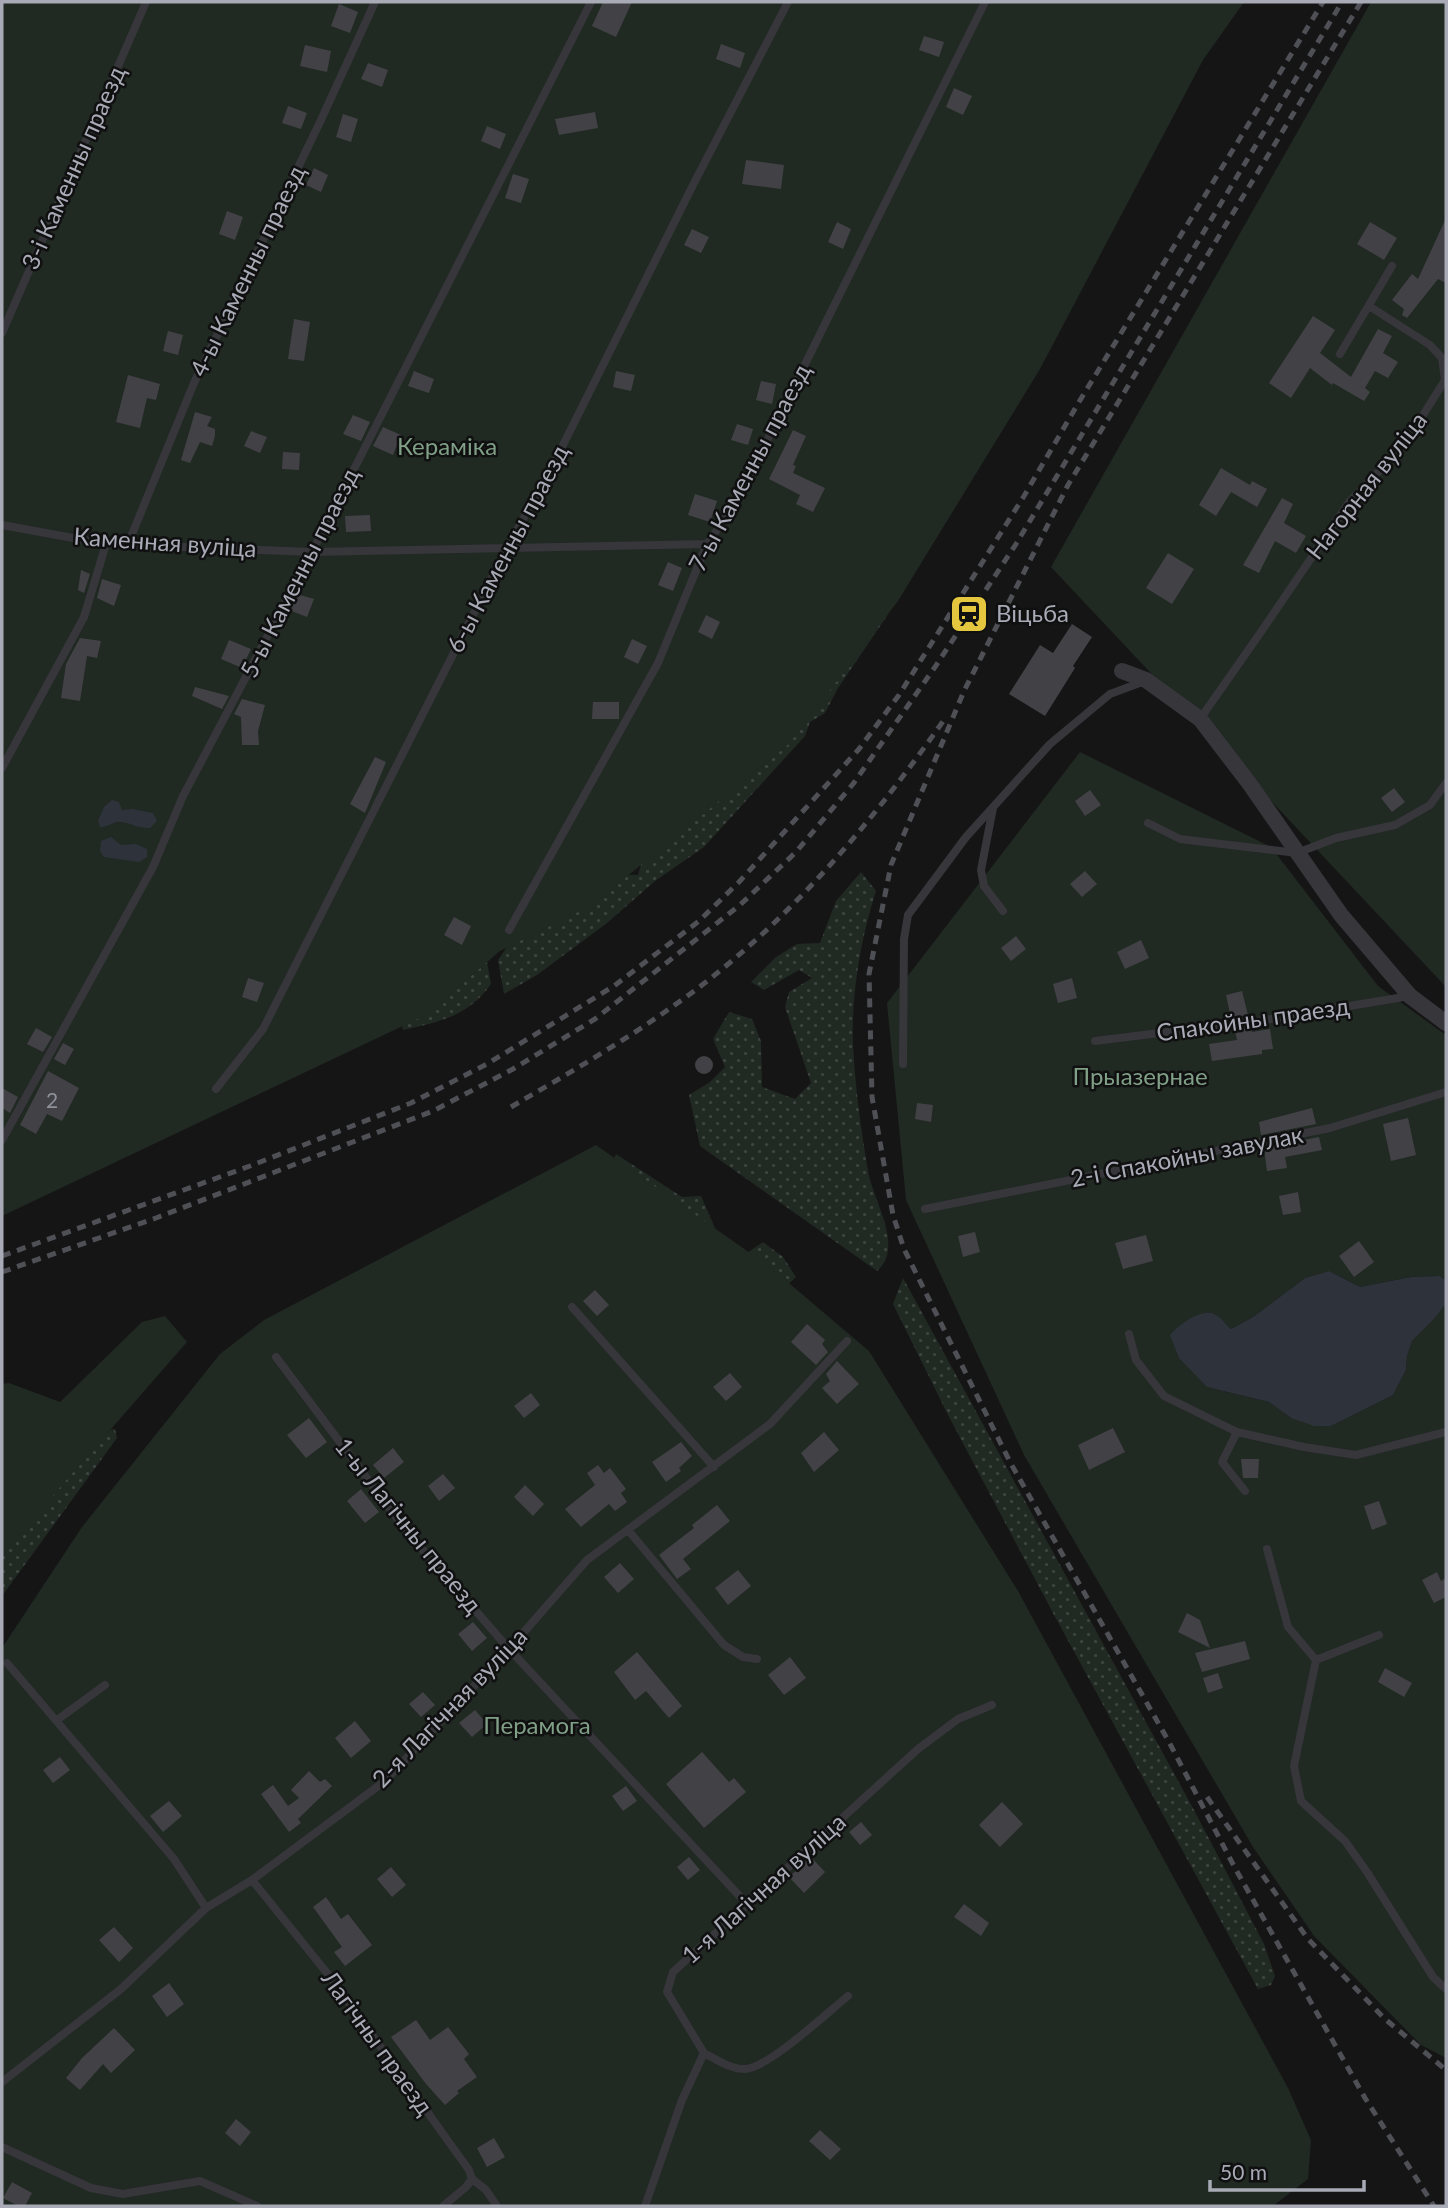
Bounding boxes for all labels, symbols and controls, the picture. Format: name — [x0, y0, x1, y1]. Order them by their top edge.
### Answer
street label: 3-і Каменны праезд — [15, 61, 131, 274]
street label: 4-ы Каменны праезд — [183, 160, 310, 381]
street label: 7-ы Каменны праезд — [682, 358, 816, 576]
street label: Нагорная вуліца — [1299, 406, 1432, 564]
park label: Кераміка — [397, 431, 497, 460]
street label: 6-ы Каменны праезд — [440, 439, 574, 657]
street label: 5-ы Каменны праезд — [233, 463, 364, 682]
street label: Каменная вуліца — [73, 521, 258, 562]
station icon: Віцьба — [948, 593, 990, 635]
place label: Віцьба — [996, 598, 1069, 627]
street label: Спакойны праезд — [1154, 991, 1351, 1046]
park label: Прыазернае — [1072, 1061, 1208, 1090]
house number: 2 — [46, 1087, 58, 1112]
street label: 2-і Спакойны завулак — [1068, 1119, 1306, 1192]
street label: 1-ы Лагічны праезд — [330, 1431, 489, 1619]
street label: 2-я Лагічная вуліца — [365, 1621, 532, 1793]
park label: Перамога — [483, 1710, 591, 1739]
street label: 1-я Лагічная вуліца — [675, 1807, 851, 1969]
street label: Лагічны праезд — [316, 1964, 440, 2120]
scale bar — [1210, 2148, 1364, 2192]
text: 50 m — [1220, 2159, 1267, 2184]

